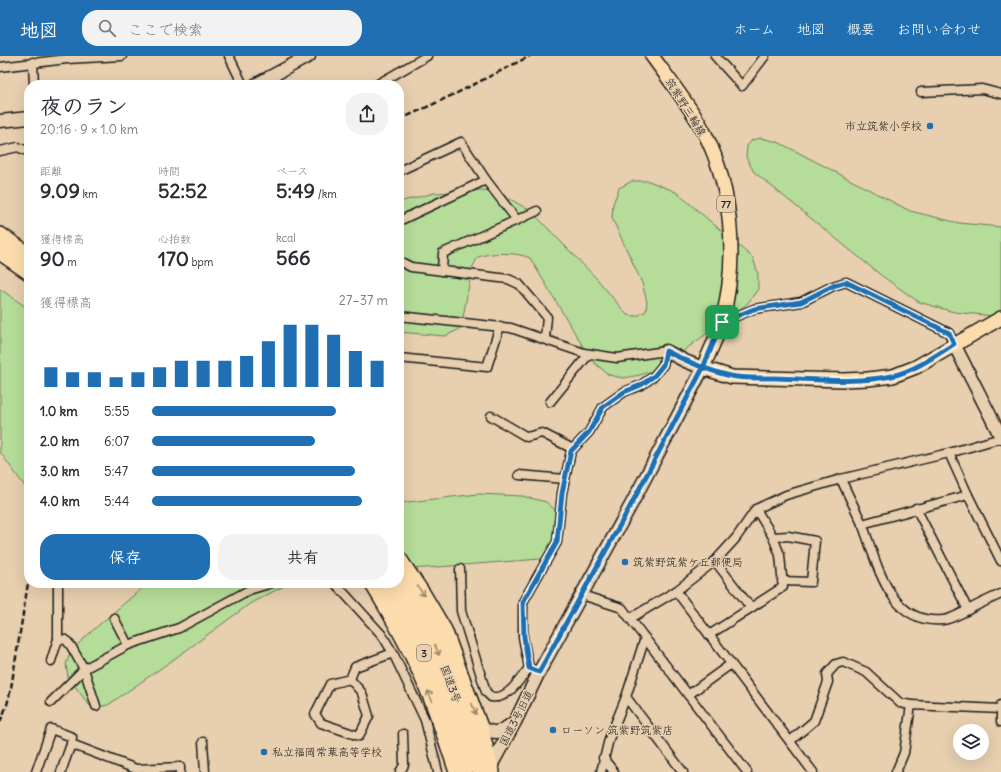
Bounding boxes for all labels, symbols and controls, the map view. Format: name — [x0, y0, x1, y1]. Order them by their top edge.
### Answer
search box — [82, 10, 362, 46]
icon: search — [96, 17, 118, 39]
text: 地図 — [20, 18, 58, 42]
text: ここで検索 — [128, 20, 203, 39]
text: ホーム — [734, 20, 775, 38]
text: 地図 — [797, 20, 825, 38]
text: 概要 — [847, 20, 875, 38]
text: お問い合わせ — [897, 20, 981, 38]
street label: 筑紫野三輪線 — [663, 75, 709, 139]
text: 夜のラン — [40, 92, 128, 120]
button: share — [346, 93, 388, 135]
place label: 市立筑紫小学校 — [845, 119, 922, 133]
text: 20:16 · 9 × 1.0 km — [40, 121, 138, 138]
marker: 市立筑紫小学校 — [925, 121, 935, 131]
text: 距離 — [40, 164, 62, 178]
text: 時間 — [158, 164, 180, 178]
text: ペース — [276, 164, 308, 178]
text: 9.09 — [40, 178, 80, 203]
text: 52:52 — [158, 178, 207, 203]
text: 5:49 — [276, 178, 315, 203]
text: km — [80, 187, 98, 201]
text: /km — [315, 187, 337, 201]
road number: 77 — [717, 196, 735, 212]
text: kcal — [276, 231, 296, 245]
text: 獲得標高 — [40, 232, 84, 246]
text: 心拍数 — [158, 232, 191, 246]
text: 566 — [276, 245, 311, 270]
text: 90 — [40, 246, 65, 271]
text: 170 — [158, 246, 189, 271]
text: m — [65, 255, 77, 269]
text: bpm — [189, 255, 214, 269]
text: 27–37 m — [339, 292, 388, 309]
text: 獲得標高 — [40, 294, 92, 311]
pin — [705, 305, 739, 339]
icon: arrive — [711, 311, 733, 333]
text: 1.0 km — [40, 403, 78, 420]
text: 5:55 — [104, 403, 129, 420]
text: 2.0 km — [40, 433, 80, 450]
text: 6:07 — [104, 433, 129, 450]
text: 3.0 km — [40, 463, 80, 480]
text: 5:47 — [104, 463, 128, 480]
text: 4.0 km — [40, 493, 80, 510]
text: 5:44 — [104, 493, 129, 510]
button: 保存 — [40, 534, 210, 580]
button: 共有 — [218, 534, 388, 580]
place label: 筑紫野筑紫ケ丘郵便局 — [633, 555, 743, 569]
marker: 筑紫野筑紫ケ丘郵便局 — [620, 557, 630, 567]
one-way arrow — [417, 585, 425, 596]
one-way arrow — [434, 644, 442, 656]
road number: 3 — [417, 645, 431, 661]
street label: 国道3号 — [437, 663, 465, 705]
street label: 国道3号旧道 — [496, 688, 536, 748]
one-way arrow — [426, 690, 433, 702]
one-way arrow — [470, 703, 478, 715]
place label: ローソン 筑紫野筑紫店 — [561, 723, 674, 737]
map controls — [953, 724, 989, 760]
button: layers — [953, 724, 989, 760]
marker: ローソン 筑紫野筑紫店 — [548, 725, 558, 735]
place label: 私立福岡常葉高等学校 — [272, 745, 382, 759]
marker: 私立福岡常葉高等学校 — [259, 747, 269, 757]

